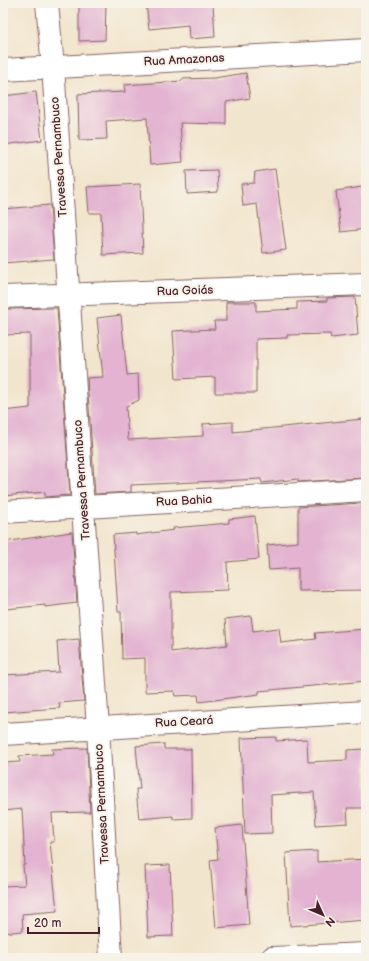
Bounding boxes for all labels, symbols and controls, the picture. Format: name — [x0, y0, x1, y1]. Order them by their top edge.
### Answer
street label: Rua Amazonas — [143, 50, 225, 70]
street label: Travessa Pernambuco — [47, 96, 71, 218]
street label: Rua Goiás — [156, 283, 214, 299]
street label: Travessa Pernambuco — [70, 419, 94, 541]
street label: Rua Bahia — [155, 492, 213, 510]
street label: Rua Ceará — [154, 713, 214, 731]
street label: Travessa Pernambuco — [91, 743, 113, 865]
north arrow — [303, 895, 343, 935]
scale bar — [28, 909, 99, 935]
text: N — [322, 914, 337, 929]
text: 20 m — [34, 916, 61, 931]

